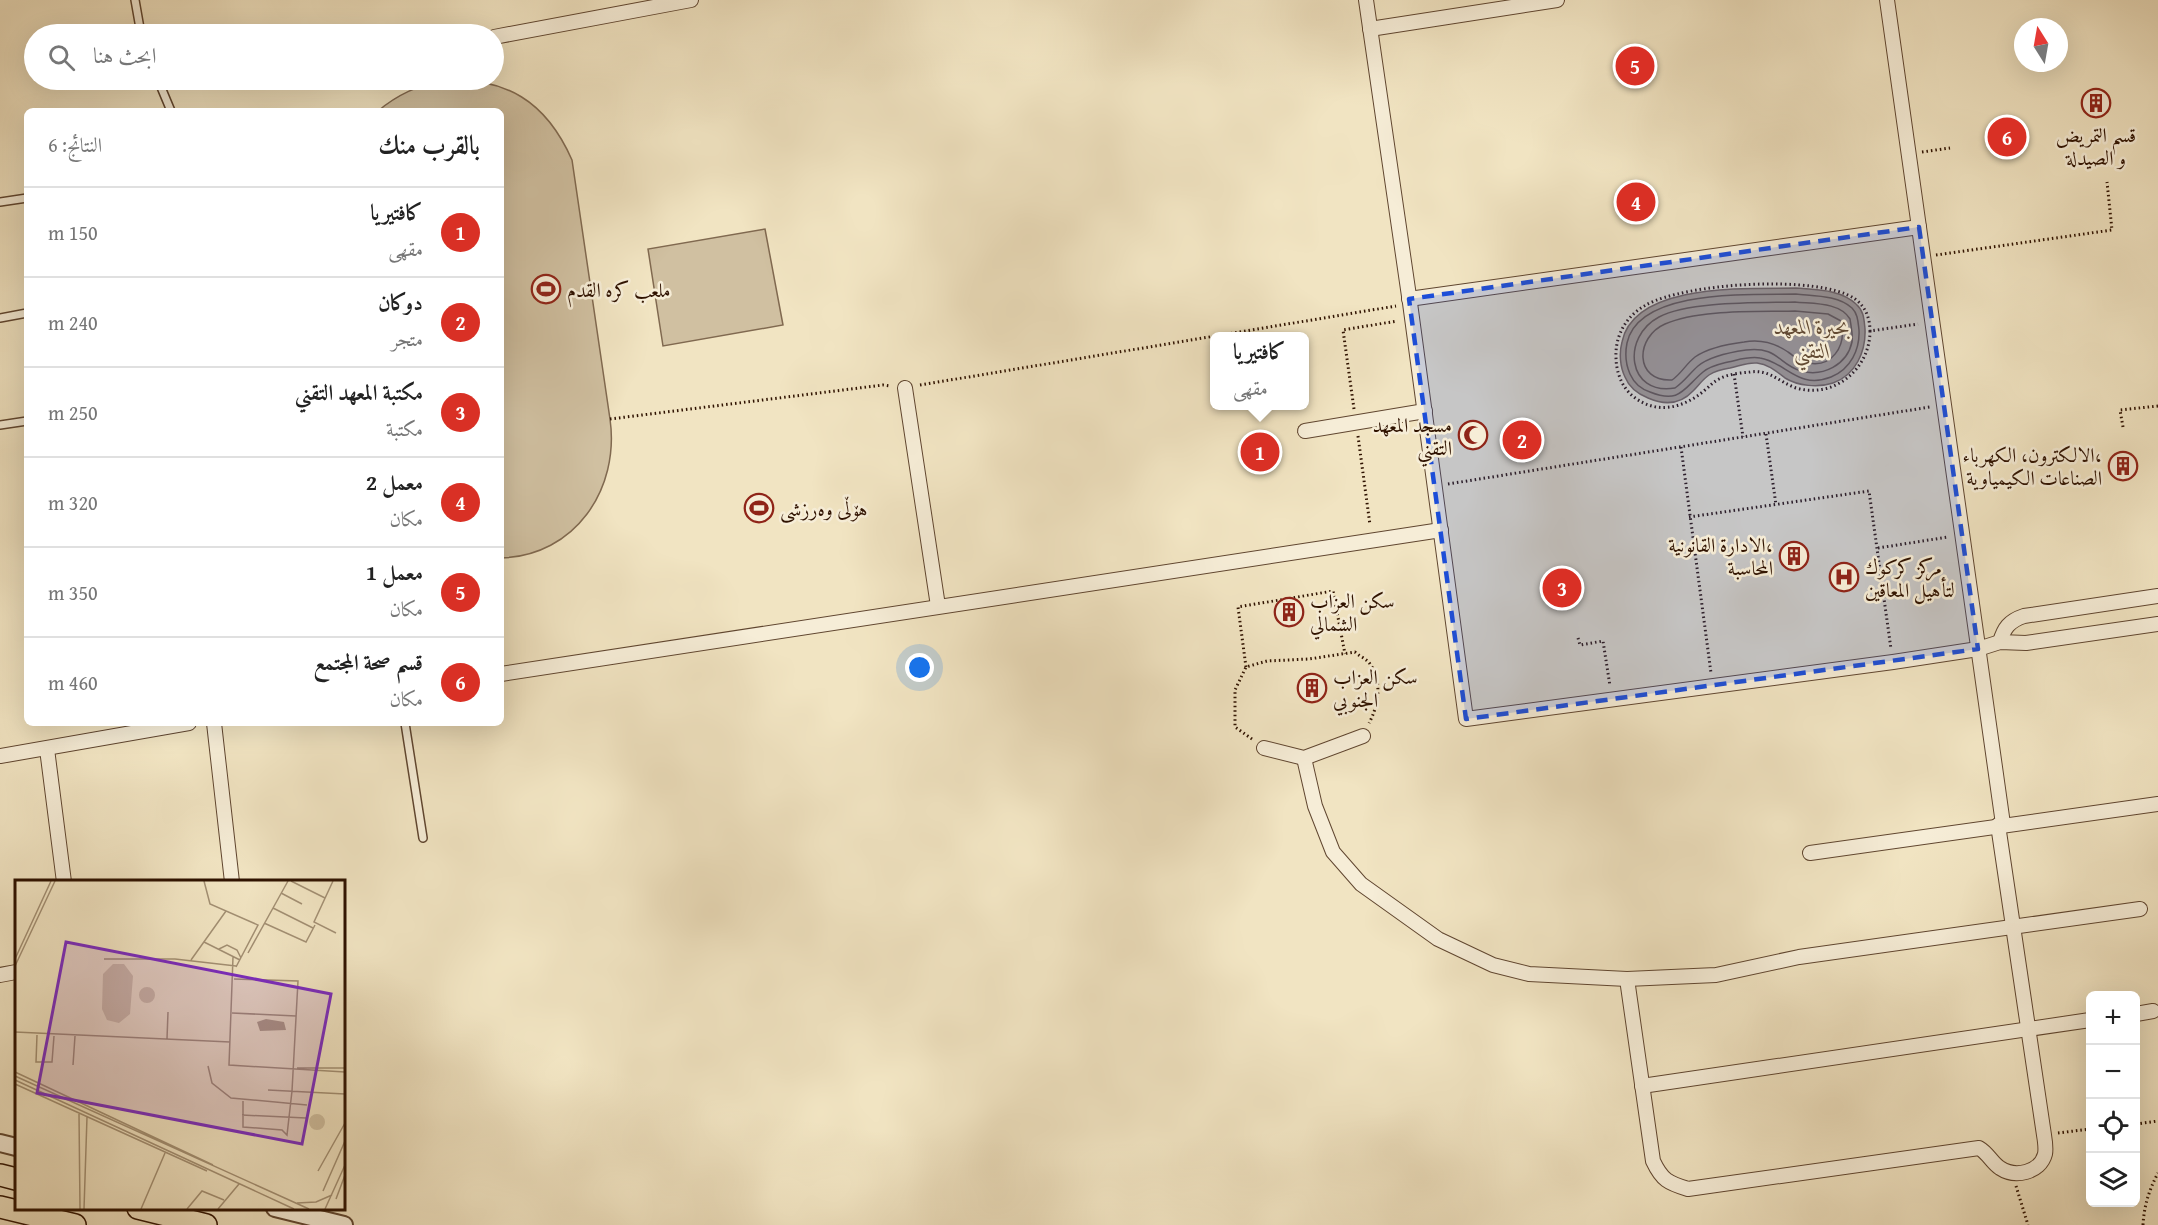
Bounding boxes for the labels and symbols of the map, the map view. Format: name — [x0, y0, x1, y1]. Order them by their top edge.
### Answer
north arrow — [2014, 18, 2068, 72]
pin: 5 — [1616, 44, 1654, 88]
building icon: قسم التمريض و الصيدلة — [2080, 87, 2112, 119]
pin: 6 — [1988, 114, 2026, 160]
place label: قسم التمريض و الصيدلة — [2056, 120, 2136, 172]
pin: 4 — [1616, 180, 1656, 224]
sports icon: ملعب كره القدم — [530, 273, 562, 305]
place label: ملعب كره القدم — [567, 275, 671, 308]
water label: بحيرة المعهد التقني — [1774, 311, 1850, 371]
place label: مسجد المعهد التقني — [1372, 410, 1452, 467]
pin: 2 — [1502, 418, 1541, 462]
mosque icon: مسجد المعهد التقني — [1457, 419, 1489, 451]
pin: 1 — [1240, 430, 1280, 474]
place label: الالكترون، الكهرباء، الصناعات الكيمياوية — [1963, 440, 2102, 492]
building icon: الالكترون، الكهرباء، الصناعات الكيمياوية — [2107, 450, 2139, 482]
sports icon: هۆڵی وەرزشی — [743, 492, 775, 524]
place label: هۆڵی وەرزشی — [780, 494, 868, 524]
place label: الادارة القانونية، المحاسبة — [1668, 530, 1773, 582]
building icon: الادارة القانونية، المحاسبة — [1778, 540, 1810, 572]
place label: مركز كركوك لتأهيل المعاقين — [1865, 552, 1955, 605]
hospital icon: مركز كركوك لتأهيل المعاقين — [1828, 561, 1860, 593]
pin: 3 — [1542, 566, 1582, 610]
place label: سكن العزاب الشمالي — [1310, 586, 1395, 640]
building icon: سكن العزاب الشمالي — [1273, 596, 1305, 628]
your location — [905, 653, 934, 682]
place label: سكن العزاب الجنوبي — [1333, 662, 1418, 716]
building icon: سكن العزاب الجنوبي — [1296, 672, 1328, 704]
inset map — [15, 880, 345, 1210]

